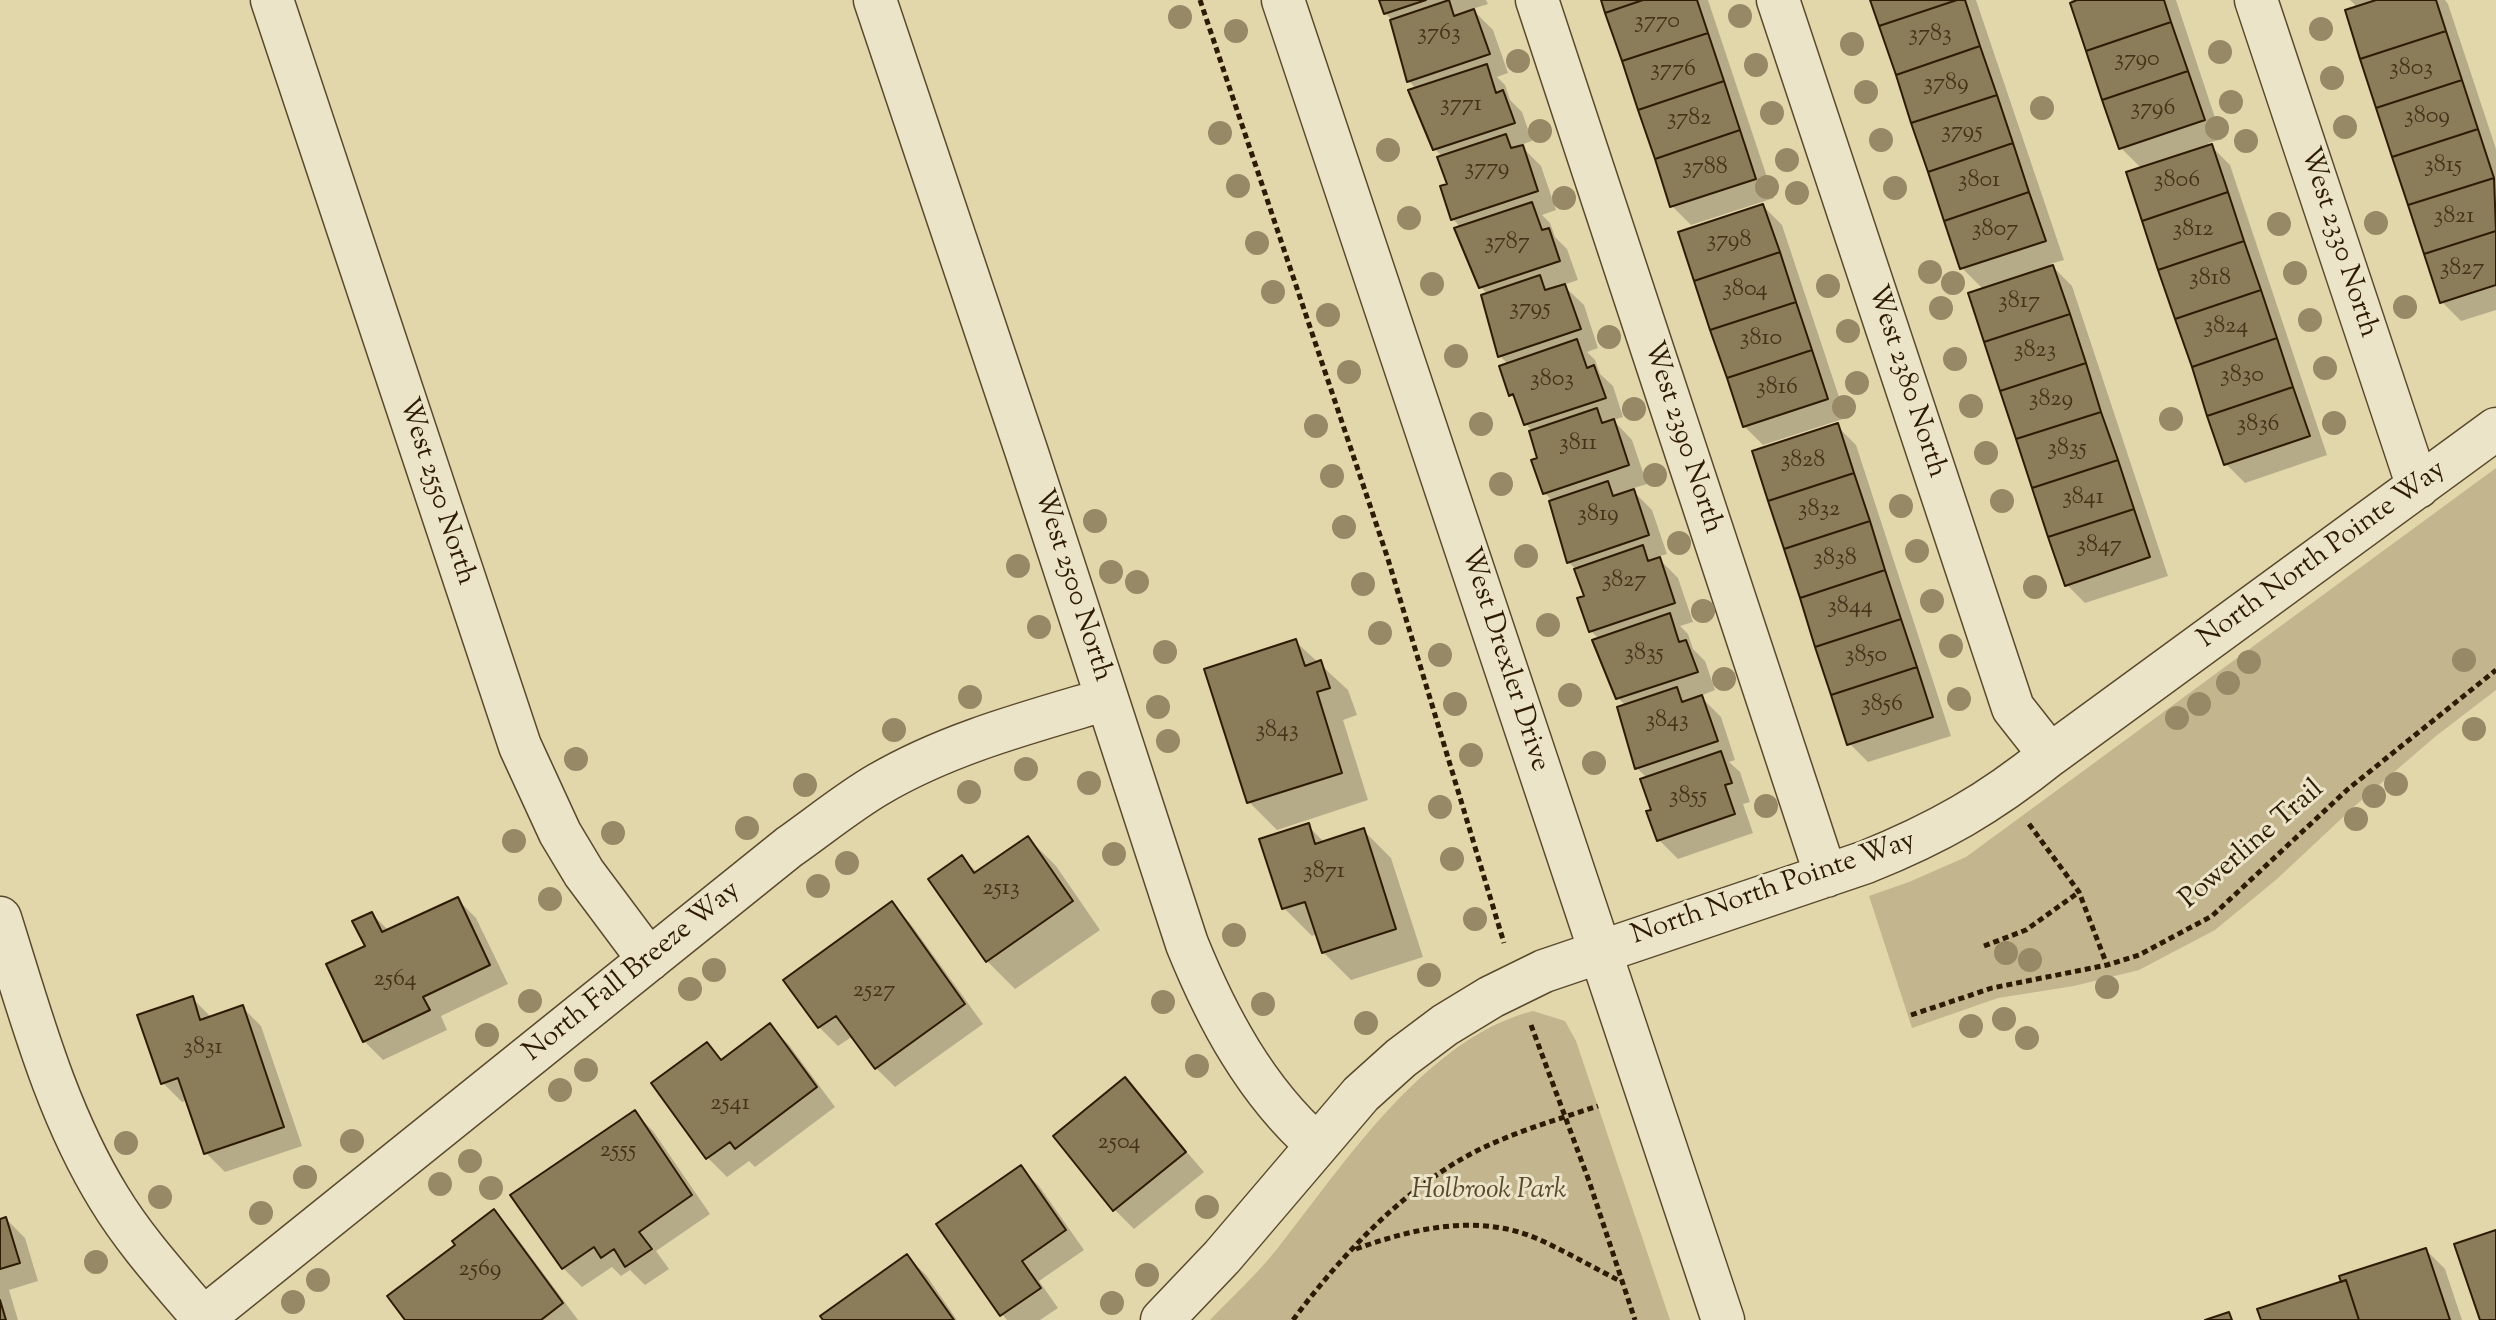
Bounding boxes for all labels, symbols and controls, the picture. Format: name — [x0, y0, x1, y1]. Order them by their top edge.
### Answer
house number: 3770 — [1634, 9, 1680, 37]
house number: 3763 — [1417, 21, 1461, 49]
house number: 3783 — [1908, 22, 1952, 50]
house number: 3790 — [2114, 47, 2160, 75]
house number: 3803 — [2389, 56, 2433, 84]
house number: 3776 — [1650, 57, 1696, 85]
house number: 3789 — [1923, 71, 1969, 99]
house number: 3771 — [1440, 92, 1482, 120]
house number: 3796 — [2131, 96, 2175, 124]
house number: 3809 — [2404, 104, 2450, 132]
house number: 3782 — [1667, 106, 1711, 134]
house number: 3795 — [1941, 119, 1983, 147]
street label: West 2330 North — [2290, 144, 2384, 342]
house number: 3815 — [2424, 153, 2462, 181]
house number: 3788 — [1682, 155, 1728, 183]
house number: 3779 — [1465, 156, 1509, 184]
house number: 3801 — [1958, 168, 2000, 196]
house number: 3806 — [2154, 168, 2200, 196]
house number: 3821 — [2434, 204, 2474, 232]
house number: 3807 — [1972, 217, 2018, 245]
house number: 3812 — [2172, 217, 2214, 245]
house number: 3798 — [1707, 228, 1751, 256]
house number: 3787 — [1484, 230, 1530, 258]
house number: 3827 — [2440, 256, 2484, 284]
house number: 3818 — [2189, 266, 2231, 294]
house number: 3804 — [1722, 277, 1768, 305]
street label: West 2380 North — [1858, 281, 1952, 483]
house number: 3817 — [1998, 289, 2040, 317]
house number: 3795 — [1509, 296, 1551, 324]
house number: 3824 — [2204, 314, 2248, 342]
house number: 3810 — [1740, 326, 1782, 354]
street label: West 2390 North — [1634, 338, 1728, 538]
house number: 3823 — [2014, 338, 2056, 366]
house number: 3830 — [2220, 363, 2264, 391]
house number: 3803 — [1530, 367, 1574, 395]
house number: 3816 — [1756, 375, 1798, 403]
house number: 3829 — [2029, 387, 2073, 415]
street label: West 2550 North — [389, 394, 481, 590]
house number: 3836 — [2236, 412, 2280, 440]
house number: 3811 — [1559, 431, 1597, 459]
house number: 3835 — [2047, 436, 2087, 464]
house number: 3828 — [1781, 448, 1825, 476]
street label: North North Pointe Way — [2193, 455, 2453, 657]
house number: 3841 — [2062, 485, 2104, 513]
street label: West 2500 North — [1024, 486, 1118, 686]
house number: 3832 — [1798, 497, 1840, 525]
house number: 3819 — [1577, 502, 1619, 530]
house number: 3847 — [2076, 533, 2122, 561]
street label: West Drexler Drive — [1451, 544, 1555, 776]
house number: 3838 — [1813, 546, 1857, 574]
house number: 3827 — [1602, 568, 1646, 596]
house number: 3844 — [1827, 594, 1873, 622]
house number: 3835 — [1624, 641, 1664, 669]
house number: 3850 — [1845, 643, 1887, 671]
house number: 3856 — [1861, 692, 1903, 720]
house number: 3843 — [1645, 708, 1689, 736]
house number: 3843 — [1255, 718, 1299, 746]
street label: Powerline Trail — [2174, 774, 2332, 918]
house number: 3855 — [1669, 784, 1707, 812]
street label: North North Pointe Way — [1628, 826, 1920, 954]
house number: 3871 — [1303, 859, 1345, 887]
street label: North Fall Breeze Way — [518, 875, 748, 1071]
house number: 2513 — [982, 876, 1020, 904]
house number: 2564 — [373, 967, 417, 995]
house number: 2527 — [853, 978, 895, 1006]
house number: 3831 — [183, 1035, 223, 1063]
house number: 2541 — [710, 1091, 750, 1119]
house number: 2504 — [1097, 1130, 1141, 1158]
house number: 2555 — [600, 1138, 636, 1166]
park label: Holbrook Park — [1412, 1175, 1566, 1209]
house number: 2569 — [458, 1257, 502, 1285]

